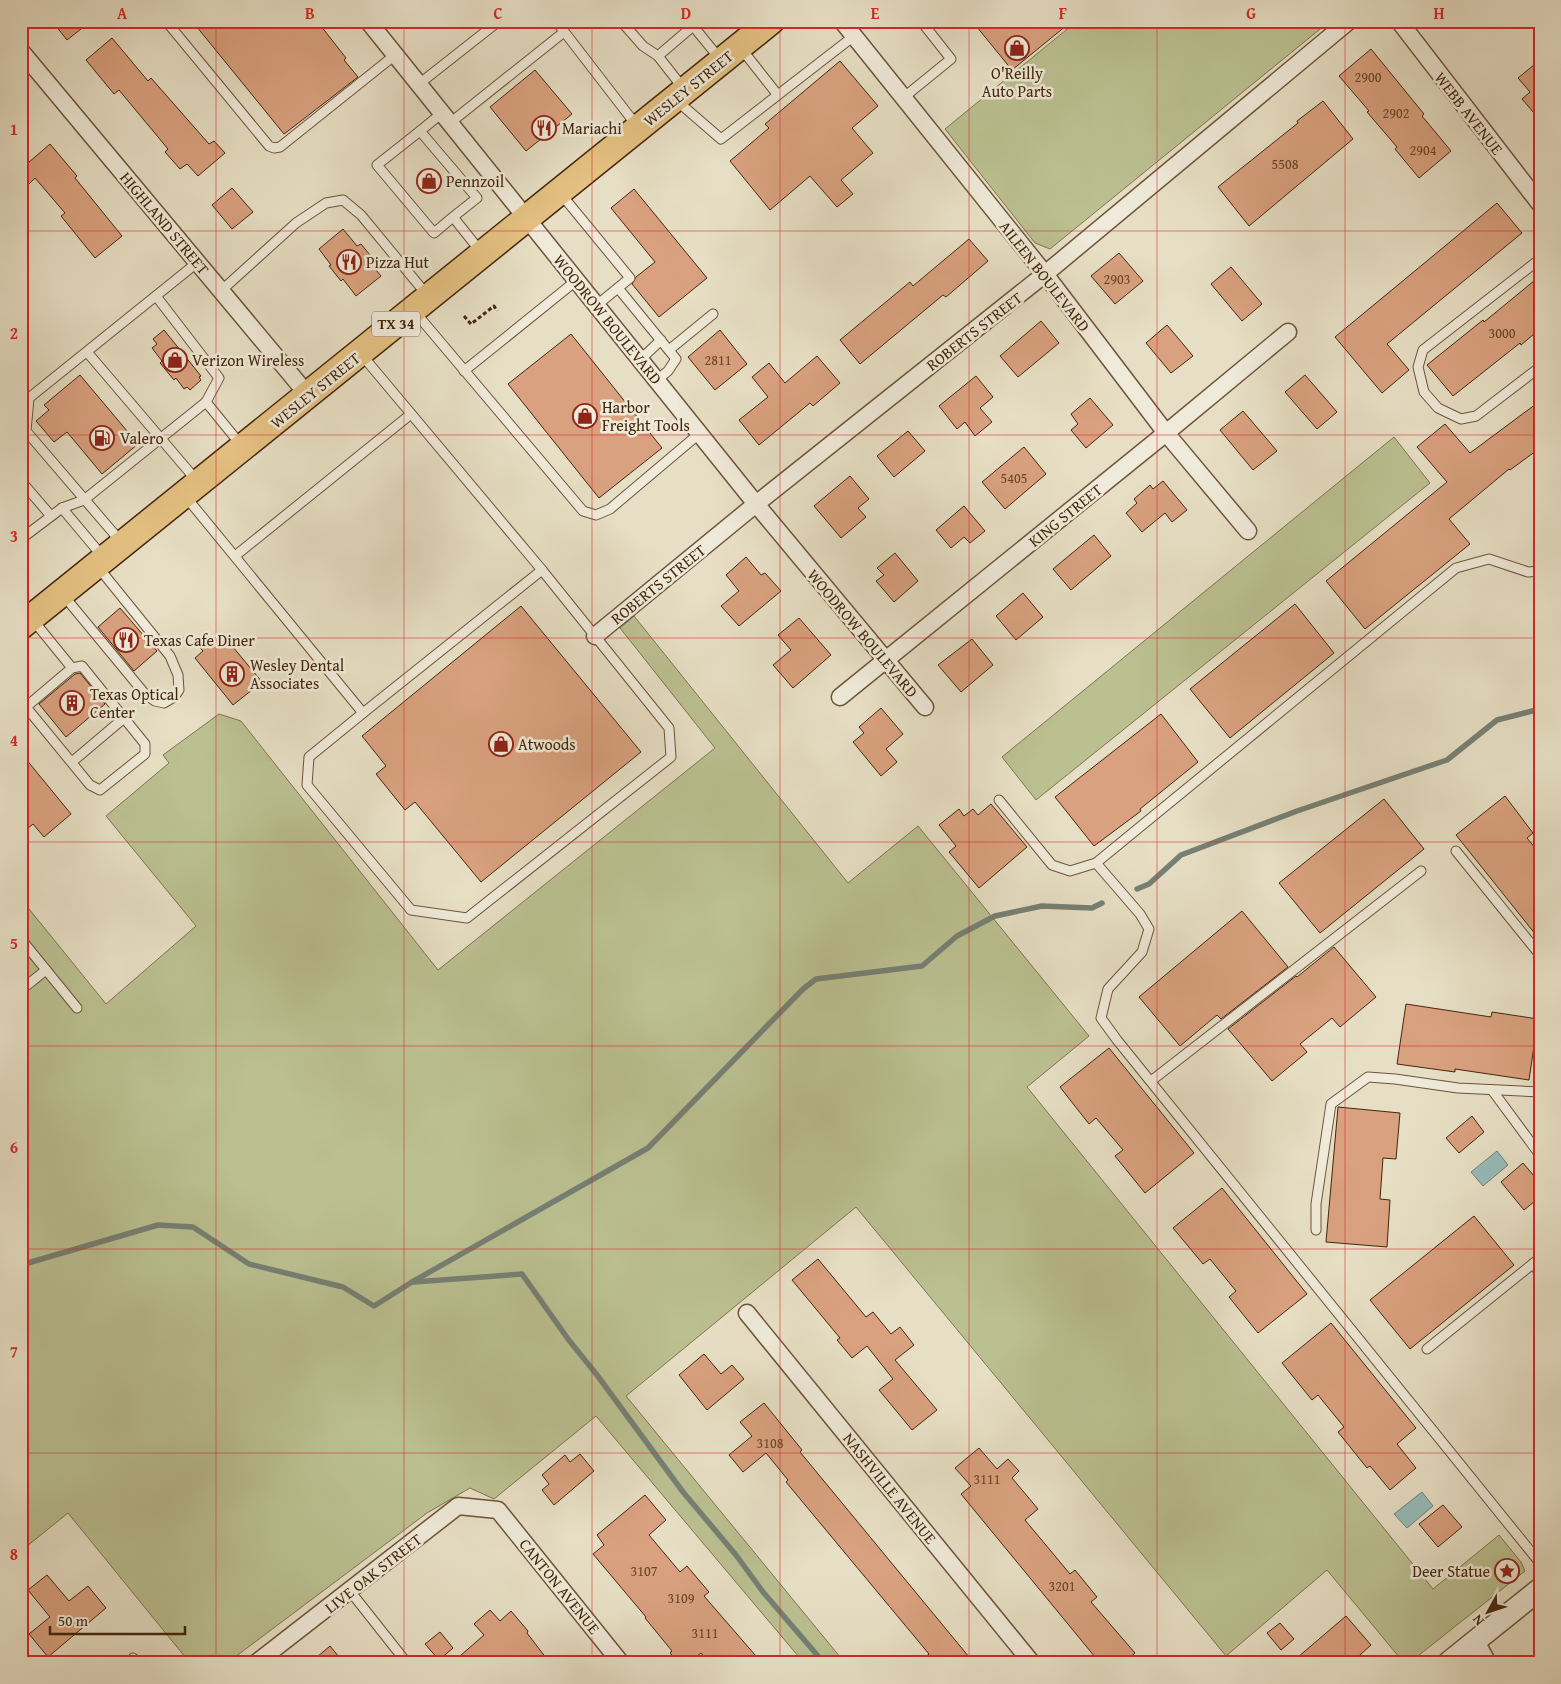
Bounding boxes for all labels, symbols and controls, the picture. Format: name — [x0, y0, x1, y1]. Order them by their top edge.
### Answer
text: A — [117, 1, 128, 25]
text: B — [305, 1, 315, 25]
text: C — [493, 1, 503, 25]
text: D — [681, 1, 691, 25]
text: E — [871, 1, 880, 25]
text: F — [1059, 1, 1067, 25]
text: G — [1246, 1, 1256, 25]
text: H — [1433, 1, 1445, 25]
shop icon: O'Reilly Auto Parts — [1004, 35, 1030, 61]
street label: WESLEY STREET — [638, 44, 738, 132]
place label: O'Reilly Auto Parts — [982, 61, 1052, 103]
street label: WEBB AVENUE — [1429, 66, 1509, 160]
house number: 2900 — [1355, 67, 1382, 87]
house number: 2902 — [1383, 103, 1409, 123]
restaurant icon: Mariachi — [531, 115, 557, 141]
place label: Mariachi — [562, 116, 622, 140]
text: 1 — [10, 117, 18, 141]
house number: 2904 — [1410, 140, 1437, 160]
house number: 5508 — [1272, 154, 1299, 174]
street label: HIGHLAND STREET — [115, 166, 215, 280]
shop icon: Pennzoil — [416, 168, 442, 194]
place label: Pennzoil — [446, 169, 505, 193]
street label: AILEEN BOULEVARD — [994, 215, 1096, 337]
restaurant icon: Pizza Hut — [336, 249, 362, 275]
street label: WOODROW BOULEVARD — [548, 249, 668, 389]
place label: Pizza Hut — [366, 250, 429, 274]
house number: 2903 — [1104, 269, 1130, 289]
street label: ROBERTS STREET — [921, 286, 1027, 376]
road number: TX 34 — [372, 312, 420, 336]
text: 2 — [10, 321, 18, 345]
house number: 3000 — [1489, 323, 1516, 343]
street label: WESLEY STREET — [265, 346, 365, 434]
shop icon: Verizon Wireless — [162, 347, 188, 373]
place label: Verizon Wireless — [192, 348, 304, 372]
house number: 2811 — [705, 350, 731, 370]
place label: Harbor Freight Tools — [602, 395, 690, 437]
shop icon: Harbor Freight Tools — [572, 403, 598, 429]
fuel station icon: Valero — [89, 425, 115, 451]
place label: Valero — [120, 426, 164, 450]
house number: 5405 — [1001, 468, 1027, 488]
street label: KING STREET — [1023, 478, 1107, 552]
text: 3 — [10, 524, 18, 548]
street label: ROBERTS STREET — [605, 538, 711, 630]
street label: WOODROW BOULEVARD — [802, 564, 924, 703]
restaurant icon: Texas Cafe Diner — [113, 627, 139, 653]
place label: Texas Cafe Diner — [144, 628, 255, 652]
place label: Wesley Dental Associates — [250, 653, 345, 695]
building icon: Wesley Dental Associates — [219, 661, 245, 687]
place label: Texas Optical Center — [90, 682, 179, 724]
building icon: Texas Optical Center — [59, 690, 85, 716]
text: 4 — [10, 728, 18, 752]
shop icon: Atwoods — [488, 731, 514, 757]
place label: Atwoods — [518, 732, 576, 756]
text: 5 — [10, 931, 18, 955]
text: 6 — [10, 1135, 18, 1159]
text: 7 — [10, 1339, 18, 1363]
street label: NASHVILLE AVENUE — [837, 1427, 943, 1549]
house number: 3108 — [757, 1433, 784, 1453]
house number: 3111 — [974, 1469, 1000, 1489]
street label: LIVE OAK STREET — [319, 1527, 427, 1619]
street label: CANTON AVENUE — [514, 1533, 606, 1639]
text: 8 — [10, 1542, 18, 1566]
place icon: Deer Statue — [1494, 1558, 1520, 1584]
place label: Deer Statue — [1412, 1559, 1490, 1583]
house number: 3107 — [631, 1561, 658, 1581]
house number: 3201 — [1049, 1576, 1075, 1596]
north arrow — [1464, 1586, 1514, 1636]
house number: 3109 — [668, 1588, 695, 1608]
scale bar — [50, 1604, 185, 1636]
text: 50 m — [58, 1610, 89, 1631]
text: N — [1467, 1610, 1489, 1630]
house number: 3111 — [692, 1623, 718, 1643]

